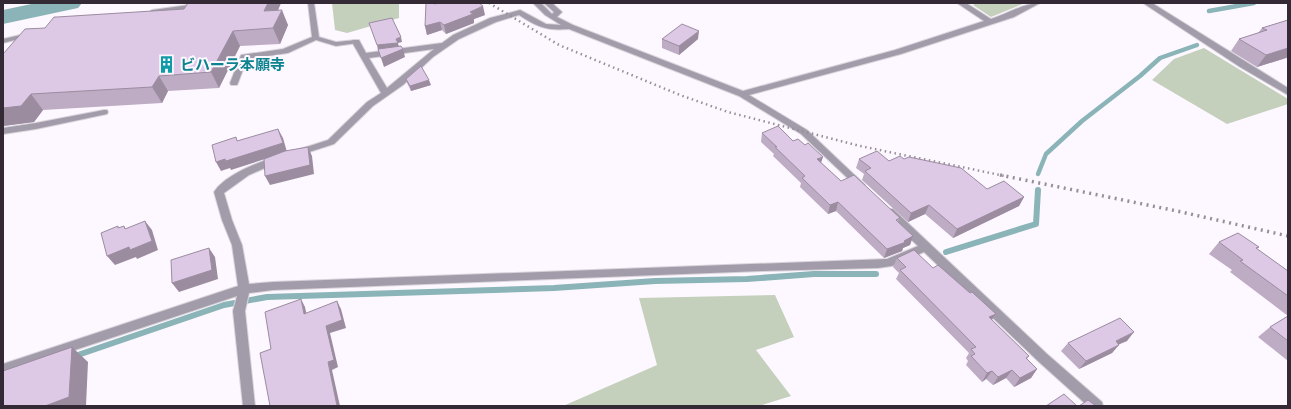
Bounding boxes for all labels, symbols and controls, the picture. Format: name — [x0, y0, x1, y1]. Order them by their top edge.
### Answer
building icon: ビハーラ本願寺 — [157, 55, 177, 75]
place label: ビハーラ本願寺 — [180, 55, 285, 73]

